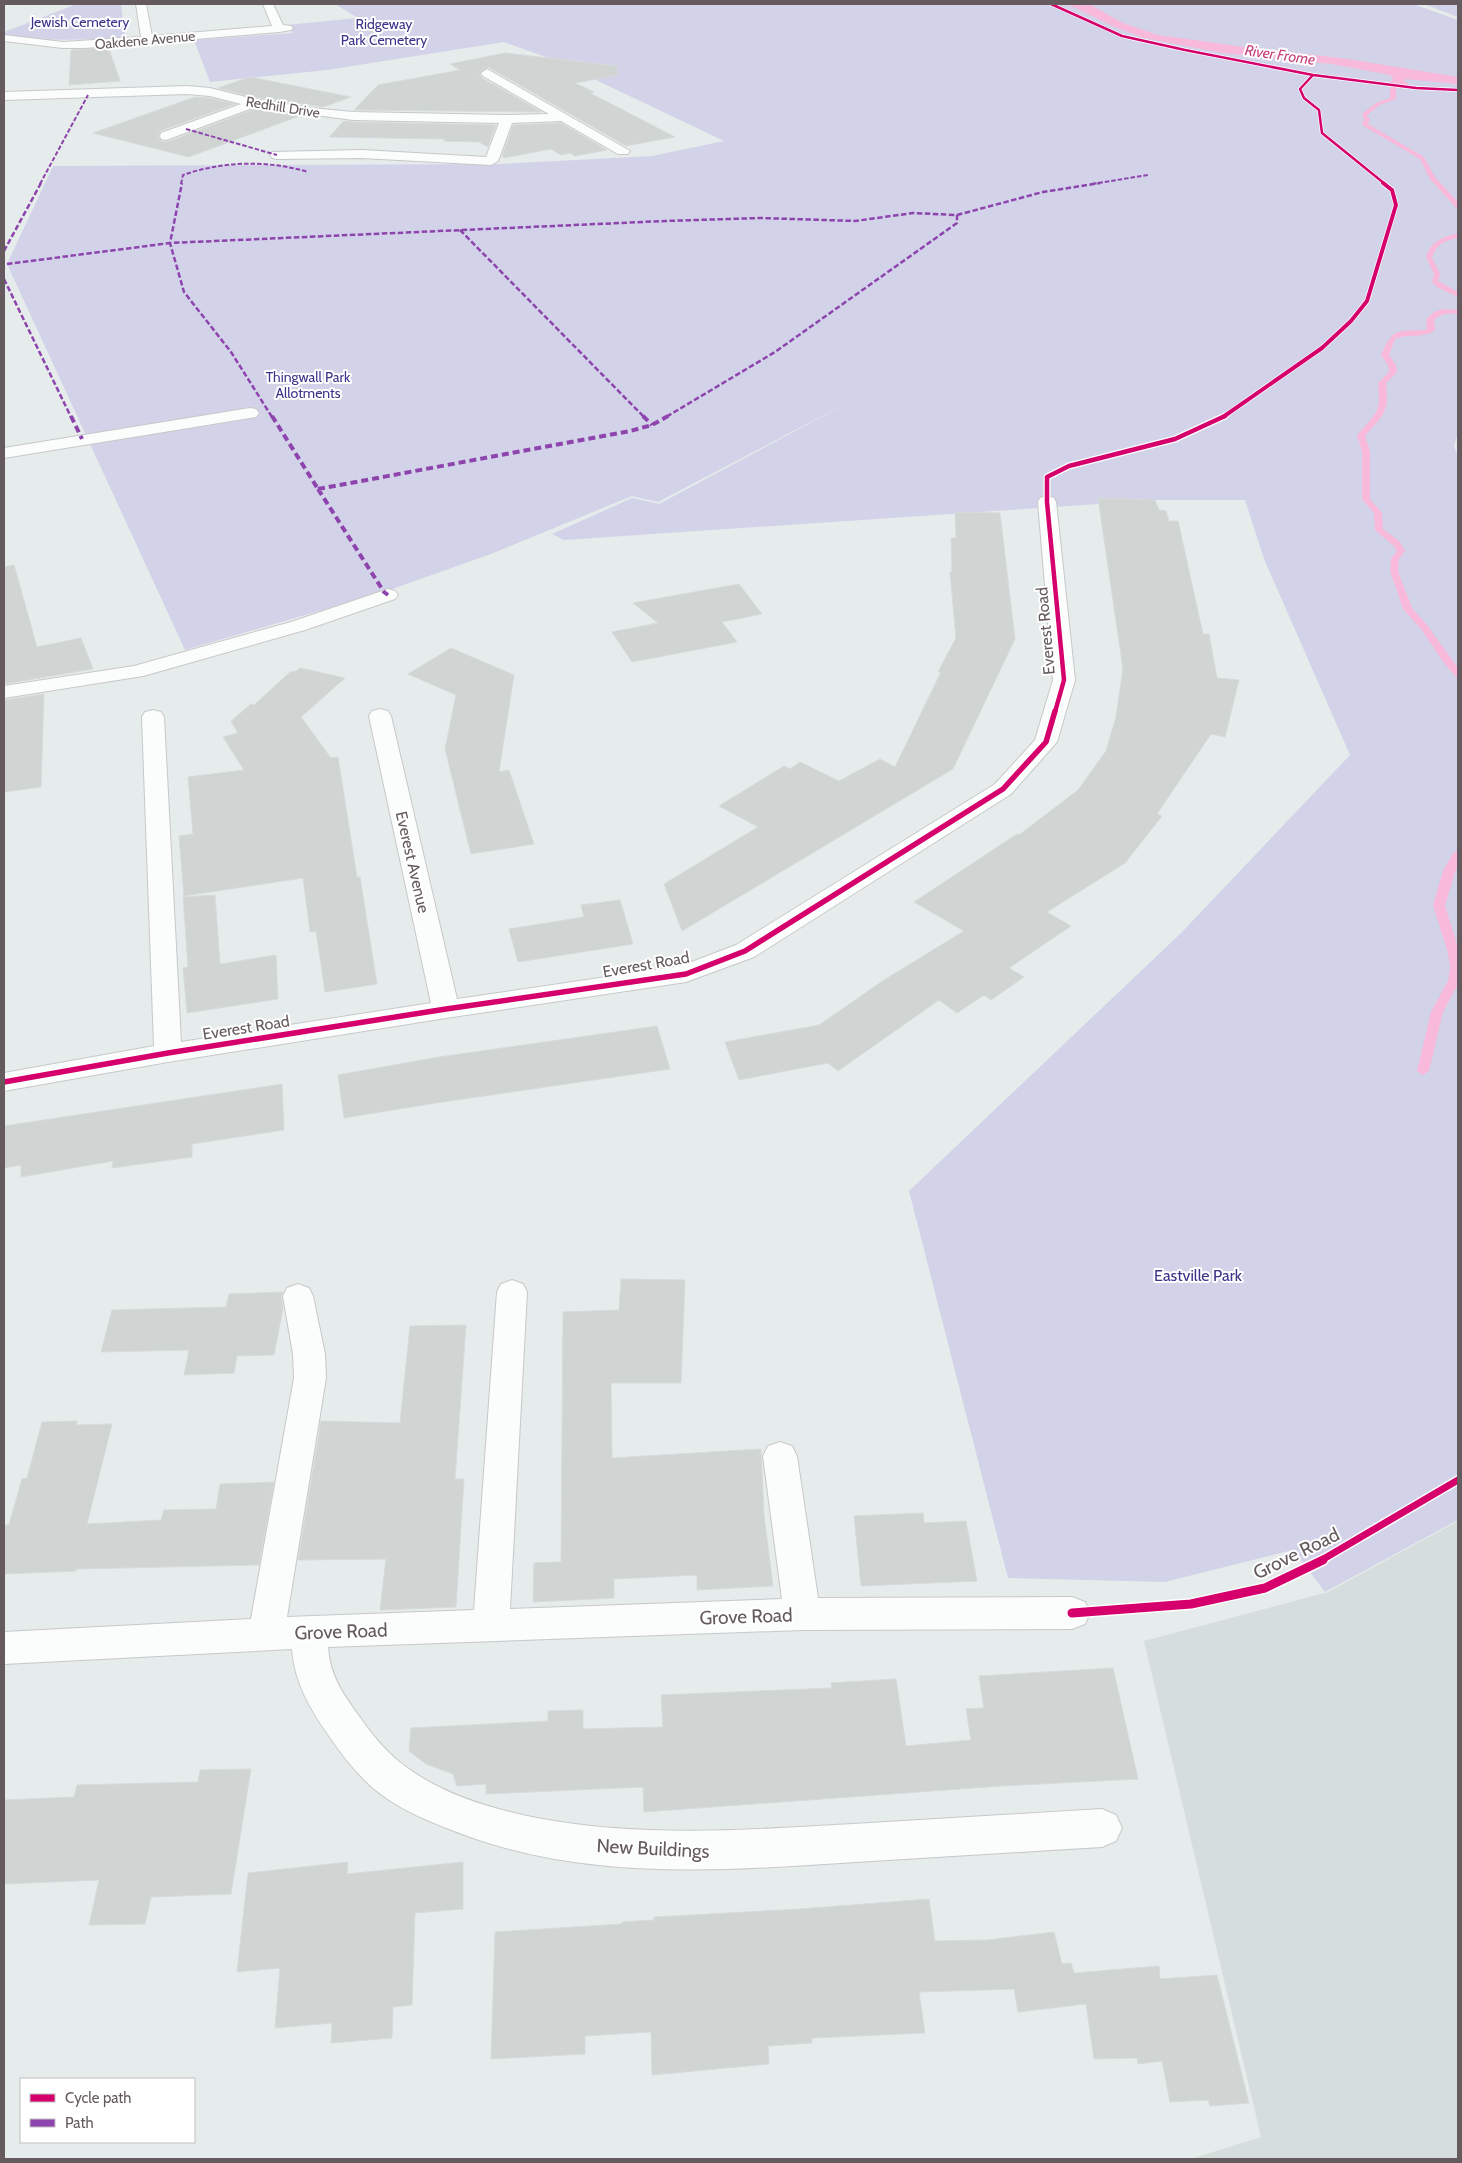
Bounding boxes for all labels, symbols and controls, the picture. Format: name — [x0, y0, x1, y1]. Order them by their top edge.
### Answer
park label: Jewish Cemetery — [30, 13, 129, 31]
park label: Ridgeway Park Cemetery — [341, 15, 427, 49]
street label: Oakdene Avenue — [94, 27, 196, 53]
water label: River Frome — [1244, 41, 1316, 69]
street label: Redhill Drive — [245, 92, 321, 122]
park label: Thingwall Park Allotments — [266, 368, 351, 402]
street label: Everest Road — [1032, 586, 1059, 676]
street label: Everest Avenue — [392, 809, 433, 915]
street label: Everest Road — [601, 948, 691, 981]
street label: Everest Road — [201, 1011, 291, 1044]
park label: Eastville Park — [1154, 1266, 1243, 1285]
street label: Grove Road — [1249, 1523, 1343, 1584]
street label: Grove Road — [699, 1603, 793, 1630]
street label: Grove Road — [294, 1618, 388, 1645]
street label: New Buildings — [596, 1834, 710, 1863]
legend — [20, 2078, 195, 2143]
text: Cycle path — [65, 2089, 131, 2107]
text: Path — [65, 2114, 94, 2132]

